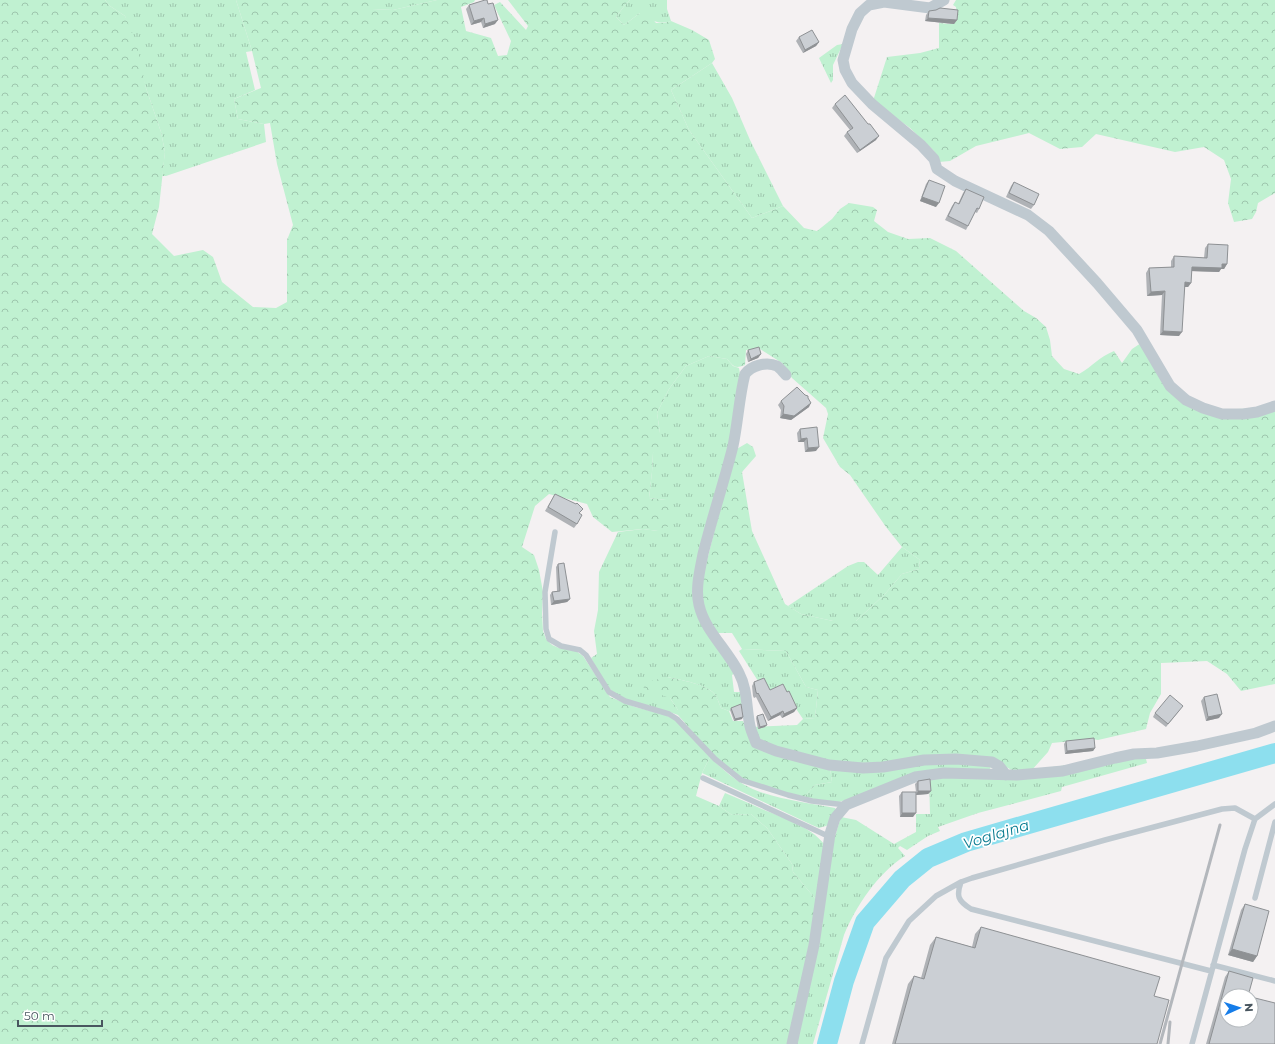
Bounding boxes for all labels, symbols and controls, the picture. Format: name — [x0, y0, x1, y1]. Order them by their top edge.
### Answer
water label: Voglajna — [961, 815, 1031, 853]
north arrow — [1219, 988, 1259, 1028]
scale bar — [18, 1002, 102, 1028]
text: N — [1242, 1003, 1256, 1012]
text: 50 m — [24, 1008, 55, 1023]

